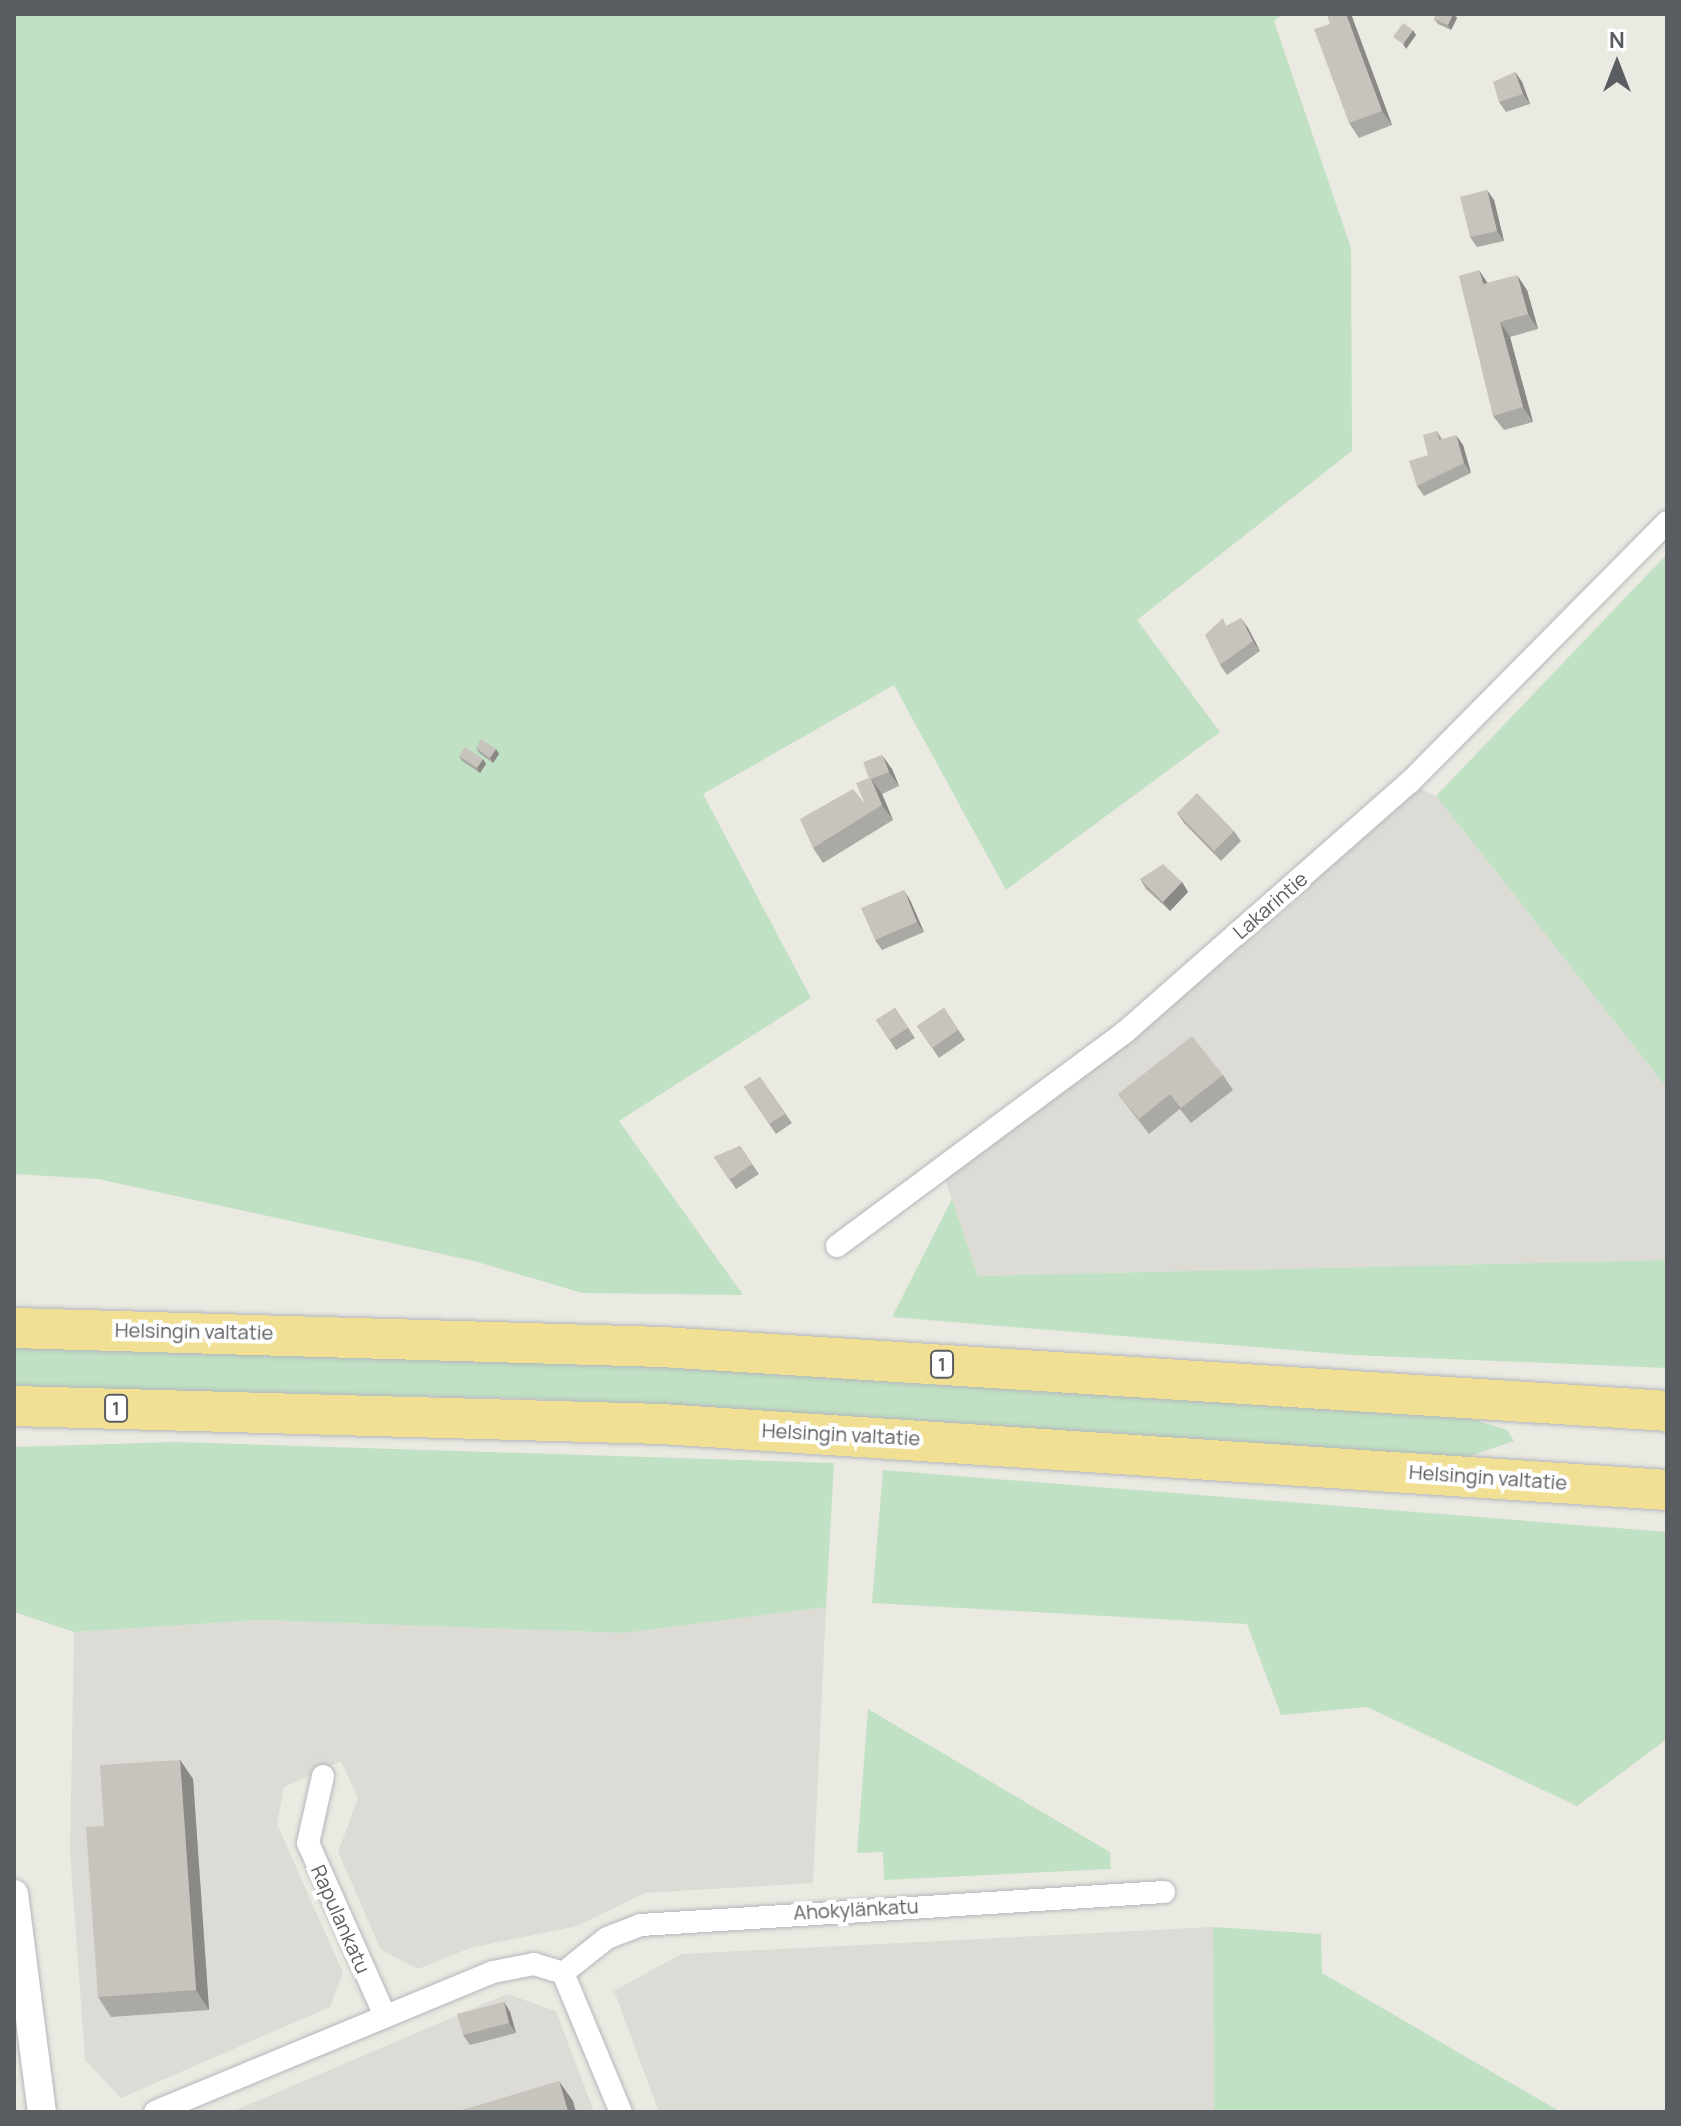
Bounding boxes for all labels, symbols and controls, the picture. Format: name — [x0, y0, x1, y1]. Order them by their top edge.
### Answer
north arrow — [1577, 24, 1657, 104]
text: N — [1609, 25, 1625, 55]
street label: Lakarintie — [1228, 866, 1312, 944]
street label: Helsingin valtatie — [115, 1318, 273, 1344]
road number: 1 — [930, 1350, 954, 1378]
road number: 1 — [104, 1394, 128, 1422]
street label: Helsingin valtatie — [761, 1418, 921, 1450]
street label: Helsingin valtatie — [1408, 1460, 1568, 1494]
street label: Rapulankatu — [306, 1861, 376, 1977]
street label: Ahokylänkatu — [793, 1894, 919, 1924]

